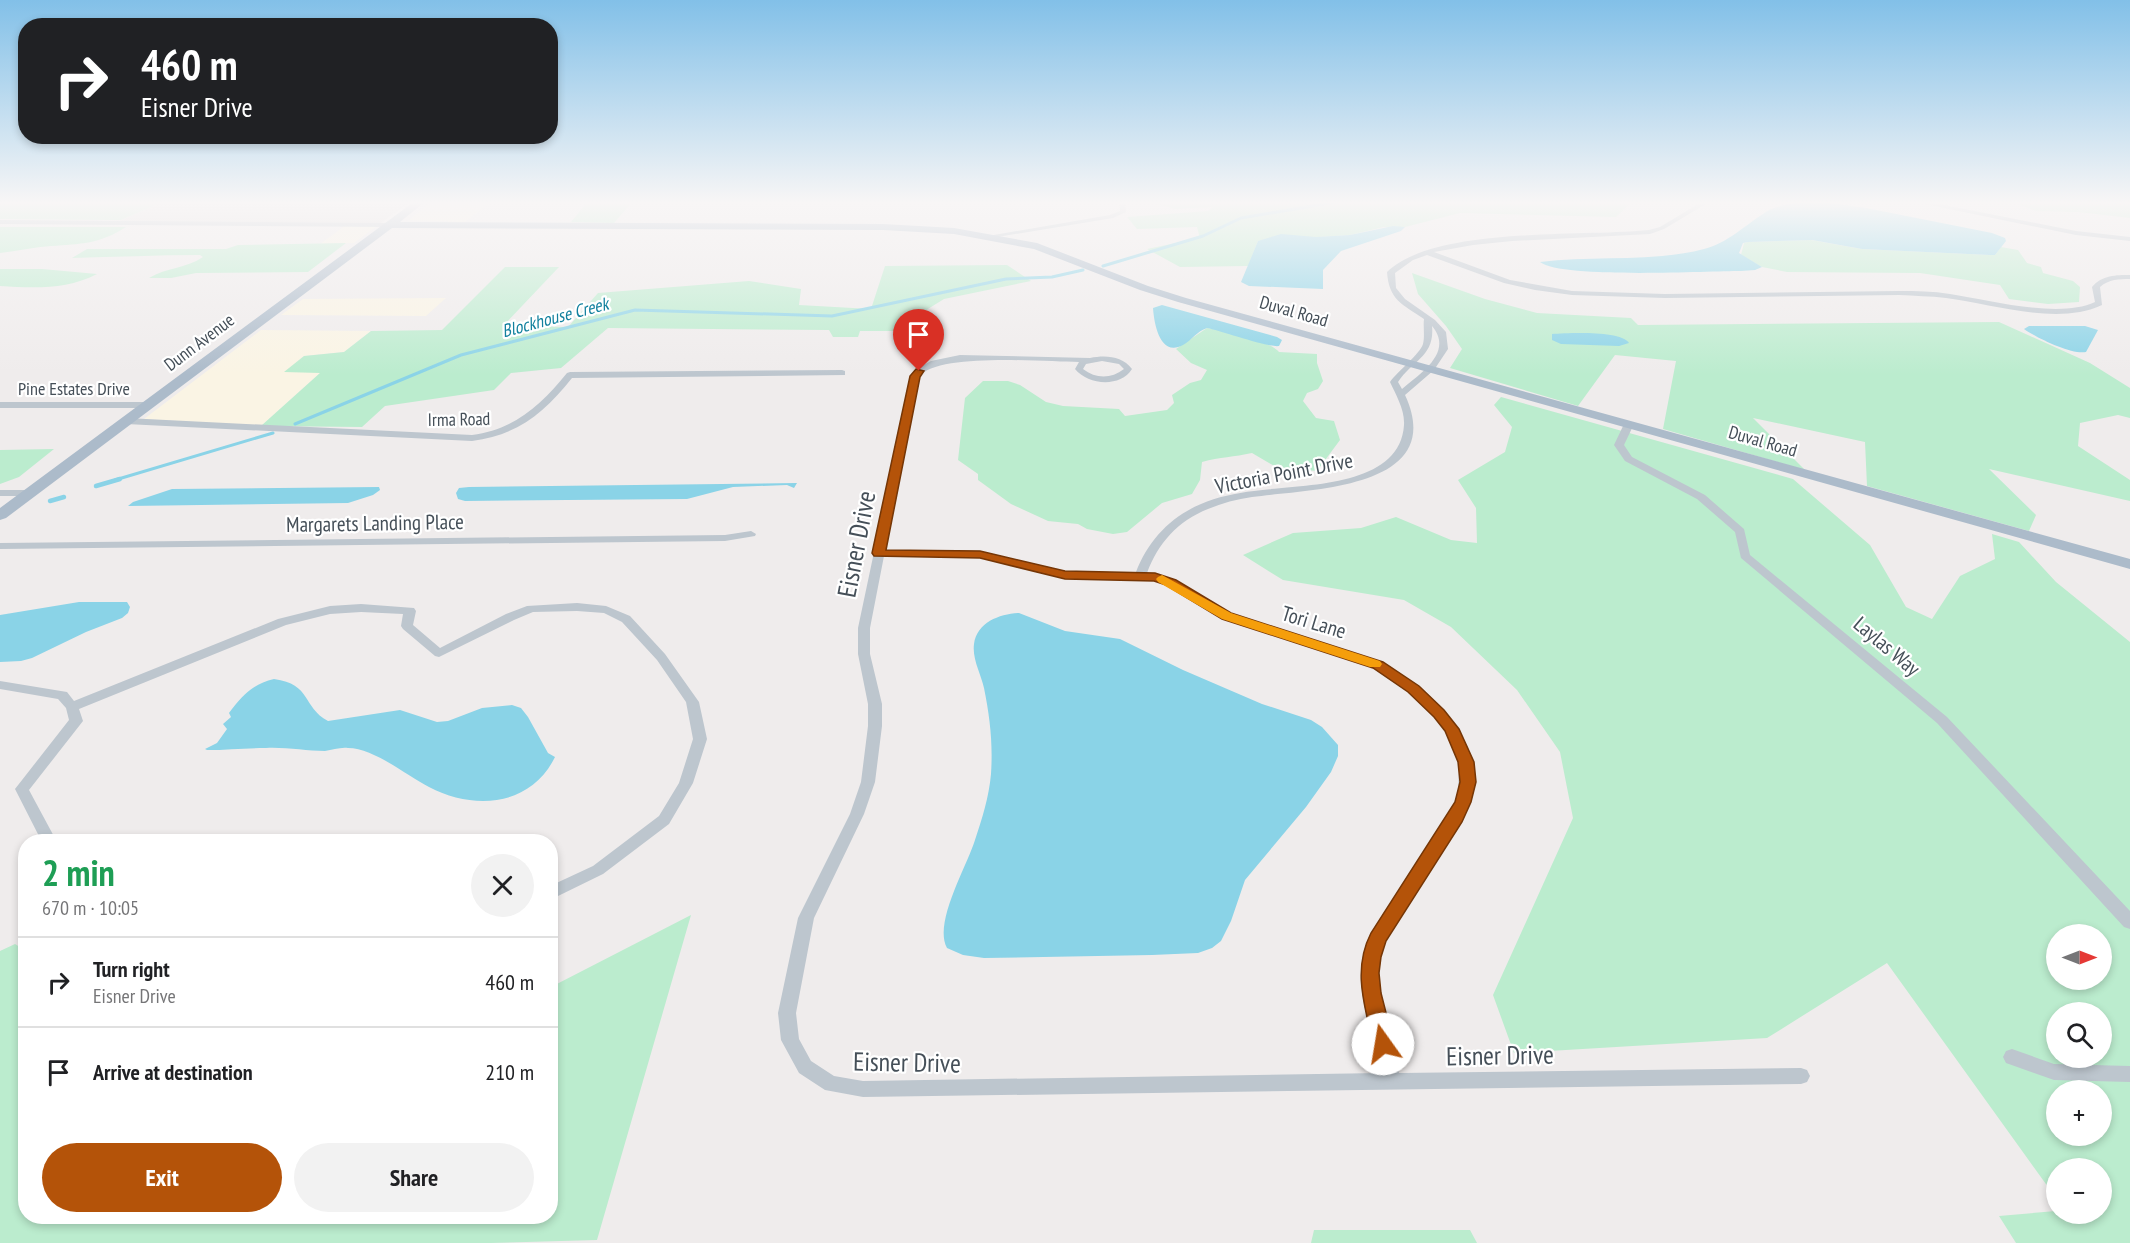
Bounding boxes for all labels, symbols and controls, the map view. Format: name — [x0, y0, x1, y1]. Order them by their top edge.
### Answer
text: 460 m — [141, 37, 238, 92]
icon: right — [42, 42, 120, 120]
text: Eisner Drive — [141, 90, 253, 124]
street label: Duval Road — [1257, 290, 1331, 332]
water label: Blockhouse Creek — [499, 291, 613, 342]
street label: Dunn Avenue — [159, 308, 239, 376]
pin — [893, 309, 944, 371]
icon: arrive — [902, 318, 935, 351]
street label: Pine Estates Drive — [18, 377, 130, 400]
street label: Irma Road — [428, 407, 490, 431]
street label: Duval Road — [1726, 420, 1800, 462]
street label: Victoria Point Drive — [1212, 446, 1355, 500]
street label: Eisner Drive — [830, 488, 882, 600]
street label: Margarets Landing Place — [286, 508, 464, 538]
street label: Tori Lane — [1279, 599, 1349, 645]
street label: Laylas Way — [1848, 610, 1926, 682]
text: 2 min — [42, 849, 115, 896]
button: close — [471, 854, 534, 917]
text: 670 m · 10:05 — [42, 895, 139, 921]
north arrow — [2046, 924, 2112, 990]
map controls — [2046, 924, 2112, 1224]
text: Turn right — [93, 955, 170, 983]
icon: right — [42, 966, 75, 999]
text: 460 m — [485, 968, 534, 996]
text: Eisner Drive — [93, 983, 176, 1009]
button: search — [2046, 1002, 2112, 1068]
position arrow — [1351, 1012, 1415, 1076]
street label: Eisner Drive — [1446, 1038, 1554, 1072]
street label: Eisner Drive — [853, 1045, 961, 1079]
icon: arrive — [42, 1056, 75, 1089]
text: Arrive at destination — [93, 1058, 253, 1086]
text: 210 m — [485, 1058, 534, 1086]
button: + — [2046, 1080, 2112, 1146]
button: Exit — [42, 1143, 282, 1212]
button: Share — [294, 1143, 534, 1212]
button: − — [2046, 1158, 2112, 1224]

